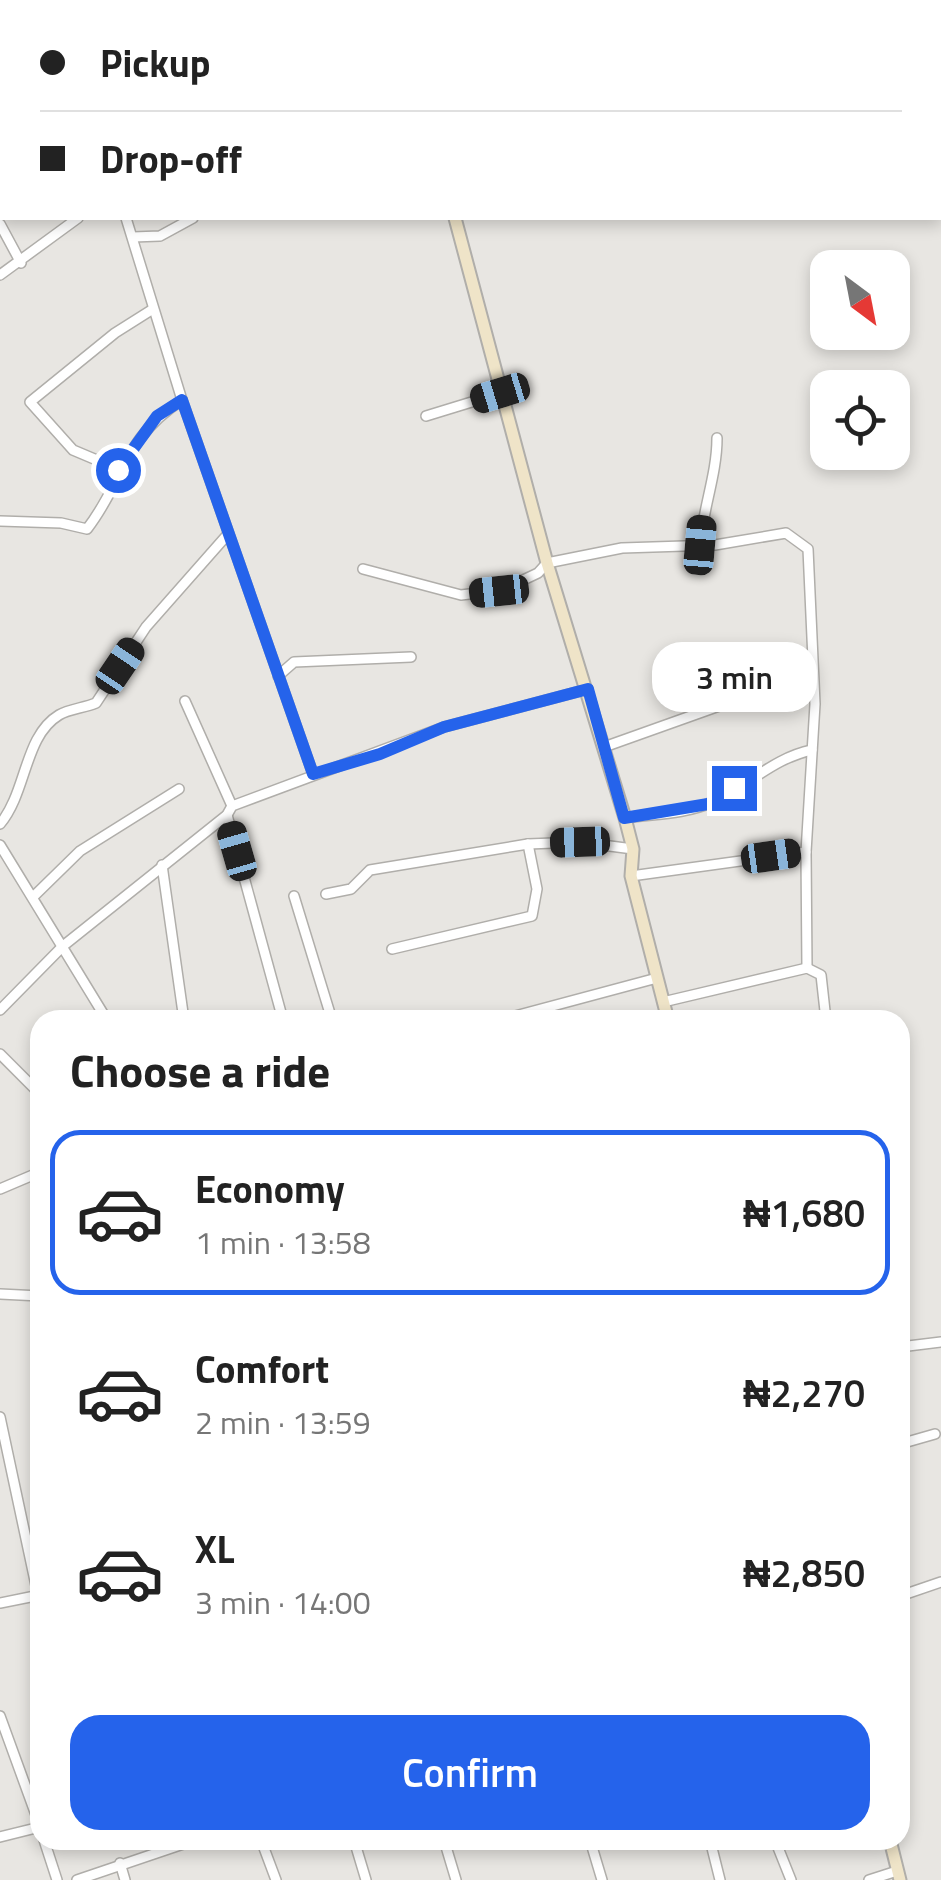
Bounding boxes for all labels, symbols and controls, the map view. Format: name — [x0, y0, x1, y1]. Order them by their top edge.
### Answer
text: Pickup — [100, 34, 210, 92]
text: Drop-off — [100, 130, 242, 188]
north arrow — [810, 250, 910, 350]
map controls — [810, 250, 910, 470]
car — [467, 370, 533, 416]
button: locate — [810, 370, 910, 470]
route start — [96, 448, 141, 493]
car — [682, 514, 718, 576]
car — [468, 573, 530, 609]
car — [91, 633, 149, 699]
callout: 3 min — [652, 643, 816, 713]
text: 3 min — [696, 653, 773, 701]
route end — [712, 766, 757, 811]
car — [214, 818, 260, 884]
car — [549, 826, 611, 858]
car — [739, 837, 803, 875]
text: Choose a ride — [70, 1036, 330, 1104]
text: Economy — [195, 1160, 345, 1218]
icon: car — [75, 1168, 165, 1258]
text: ₦1,680 — [743, 1184, 865, 1242]
text: 1 min · 13:58 — [195, 1218, 371, 1266]
text: Comfort — [195, 1340, 329, 1398]
icon: car — [75, 1348, 165, 1438]
text: ₦2,270 — [743, 1364, 865, 1422]
text: 2 min · 13:59 — [195, 1398, 371, 1446]
text: XL — [195, 1520, 235, 1578]
icon: car — [75, 1528, 165, 1618]
text: ₦2,850 — [743, 1544, 865, 1602]
text: 3 min · 14:00 — [195, 1578, 371, 1626]
button: Confirm — [70, 1715, 870, 1830]

